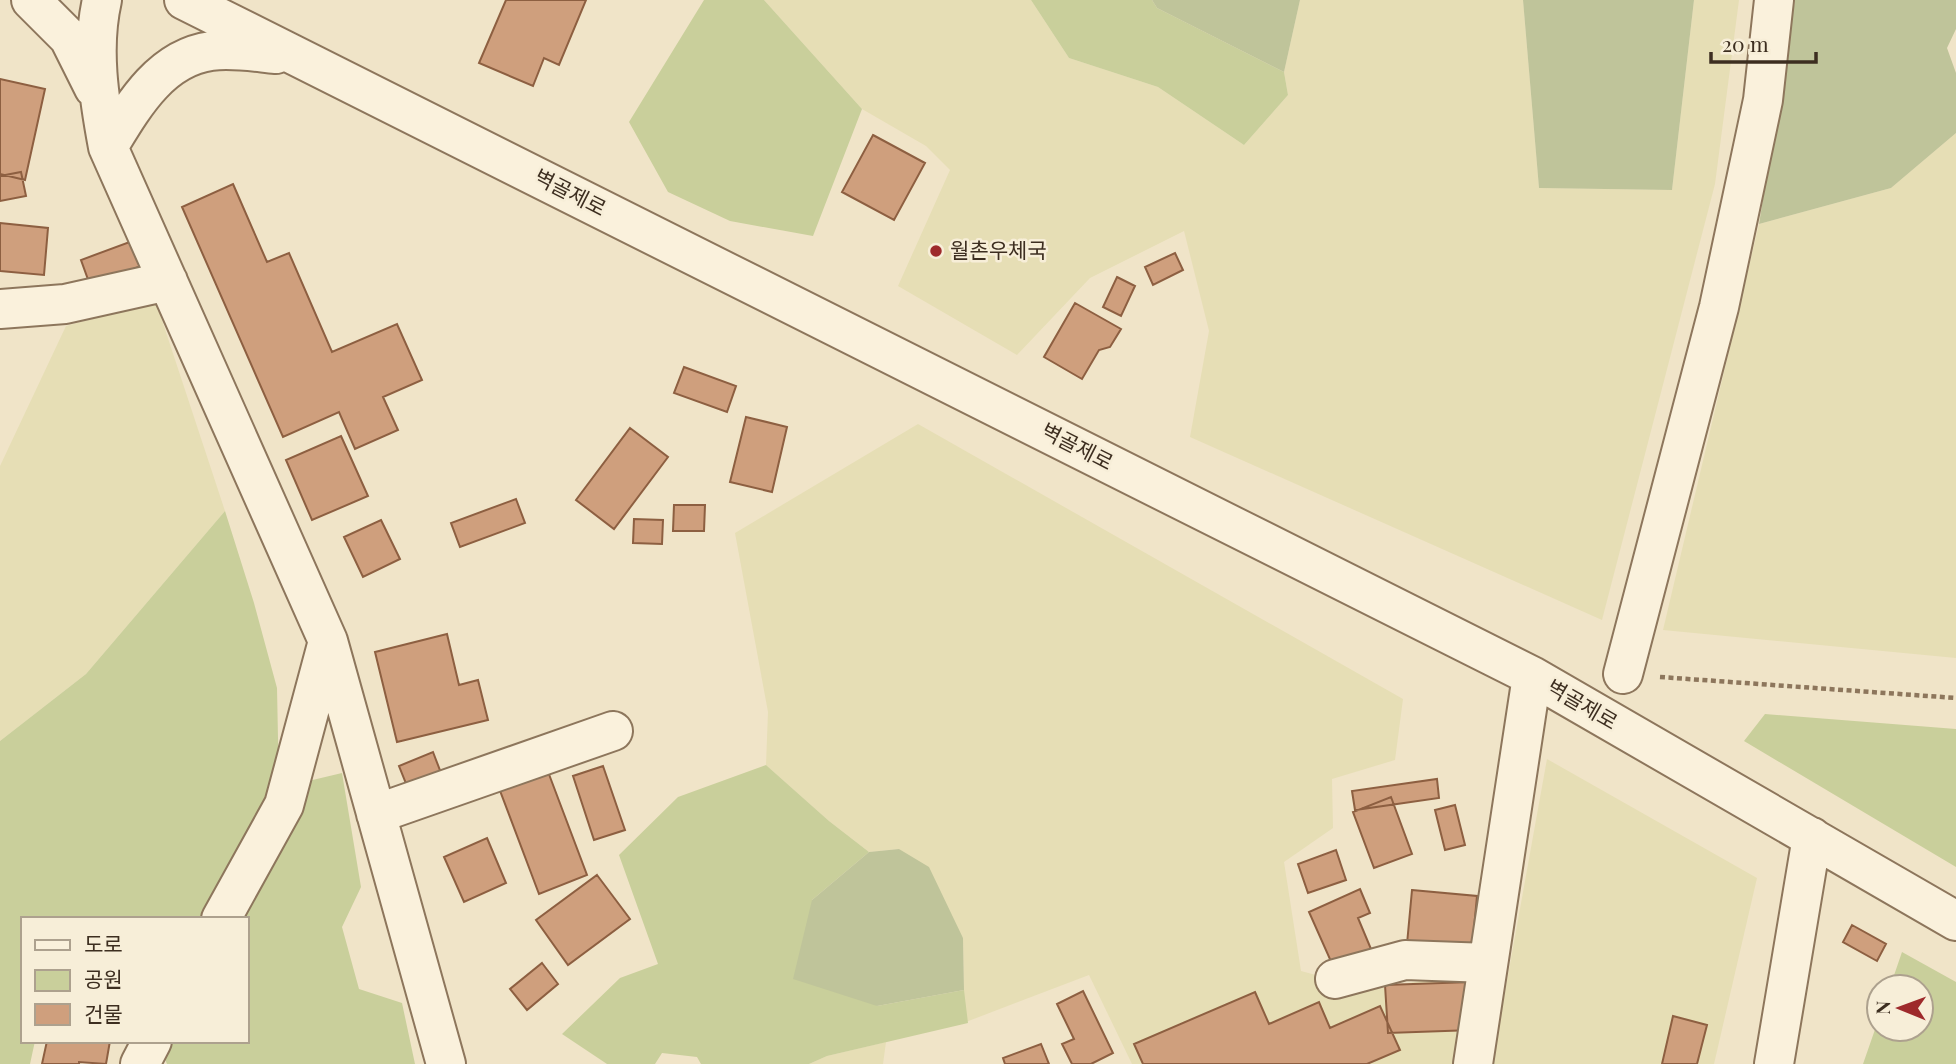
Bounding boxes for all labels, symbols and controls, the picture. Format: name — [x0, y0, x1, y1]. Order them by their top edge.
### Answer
scale bar — [1711, 21, 1816, 65]
text: 20 m — [1722, 29, 1769, 57]
street label: 벽골제로 — [530, 161, 612, 221]
place label: 월촌우체국 — [950, 235, 1047, 263]
marker: 월촌우체국 — [928, 243, 944, 259]
street label: 벽골제로 — [1037, 415, 1119, 475]
street label: 벽골제로 — [1543, 672, 1623, 735]
legend — [21, 917, 248, 1043]
text: 도로 — [84, 929, 123, 957]
text: 공원 — [84, 964, 123, 992]
north arrow — [1865, 973, 1935, 1043]
text: 건물 — [84, 999, 123, 1027]
text: N — [1869, 1000, 1895, 1015]

